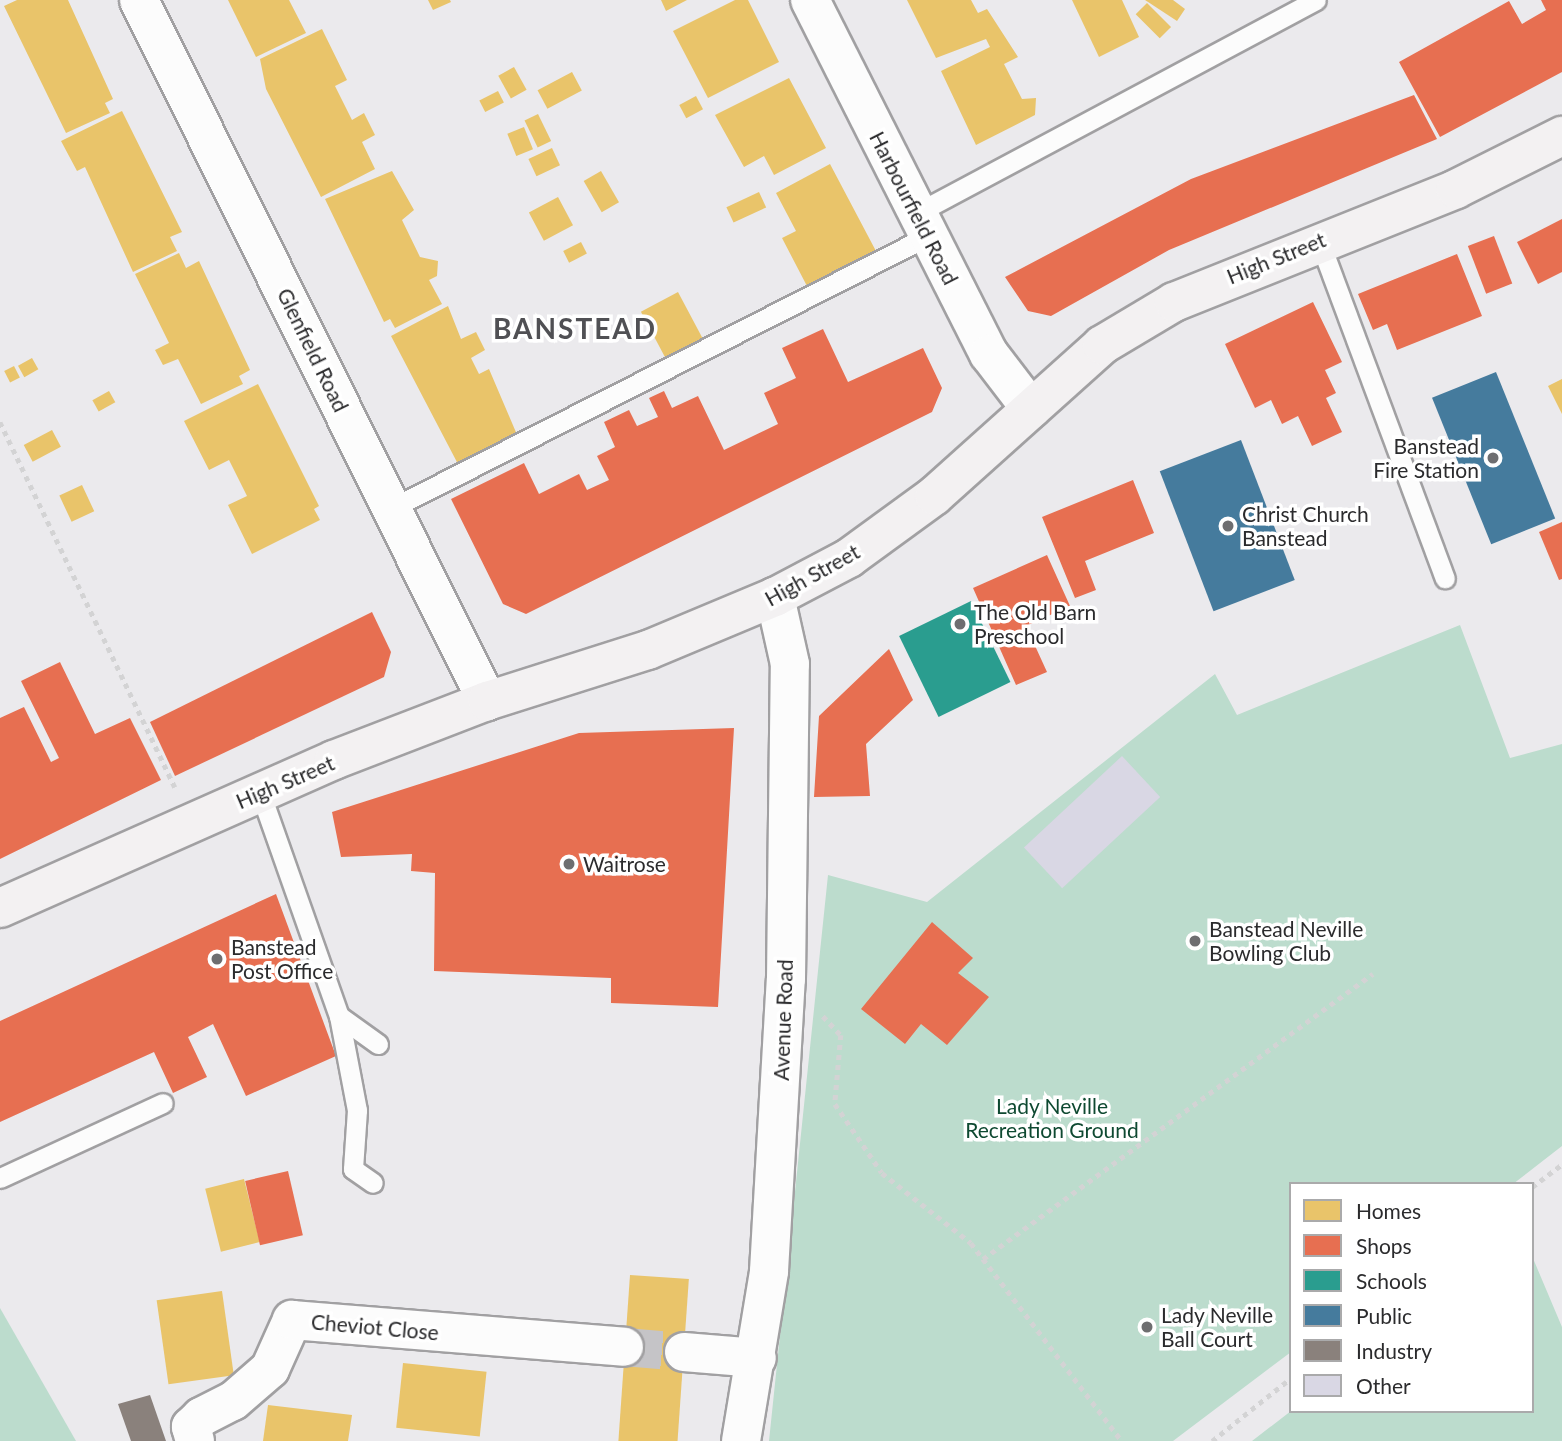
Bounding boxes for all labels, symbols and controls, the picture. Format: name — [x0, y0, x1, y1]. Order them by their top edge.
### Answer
street label: Harbourfield Road — [865, 127, 963, 289]
street label: High Street — [1223, 227, 1329, 289]
street label: Glenfield Road — [272, 284, 354, 416]
district label: BANSTEAD — [494, 311, 656, 345]
place label: Banstead Fire Station — [1373, 433, 1479, 483]
marker: Banstead Fire Station — [1485, 450, 1501, 466]
place label: Christ Church Banstead — [1242, 501, 1369, 551]
marker: Christ Church Banstead — [1220, 518, 1236, 534]
street label: High Street — [760, 539, 864, 611]
place label: The Old Barn Preschool — [974, 599, 1096, 649]
marker: The Old Barn Preschool — [952, 616, 968, 632]
street label: High Street — [232, 750, 338, 814]
place label: Waitrose — [583, 851, 666, 877]
marker: Waitrose — [561, 856, 577, 872]
place label: Banstead Neville Bowling Club — [1209, 916, 1363, 966]
marker: Banstead Neville Bowling Club — [1187, 933, 1203, 949]
place label: Banstead Post Office — [231, 934, 333, 984]
marker: Banstead Post Office — [209, 951, 225, 967]
street label: Avenue Road — [768, 959, 798, 1081]
park label: Lady Neville Recreation Ground — [965, 1093, 1139, 1143]
legend — [1289, 1182, 1534, 1413]
text: Homes — [1356, 1198, 1421, 1223]
text: Shops — [1356, 1233, 1412, 1258]
text: Schools — [1356, 1268, 1427, 1293]
place label: Lady Neville Ball Court — [1161, 1302, 1274, 1352]
text: Public — [1356, 1303, 1412, 1328]
street label: Cheviot Close — [310, 1309, 440, 1345]
marker: Lady Neville Ball Court — [1139, 1319, 1155, 1335]
text: Industry — [1356, 1338, 1432, 1363]
text: Other — [1356, 1373, 1411, 1398]

